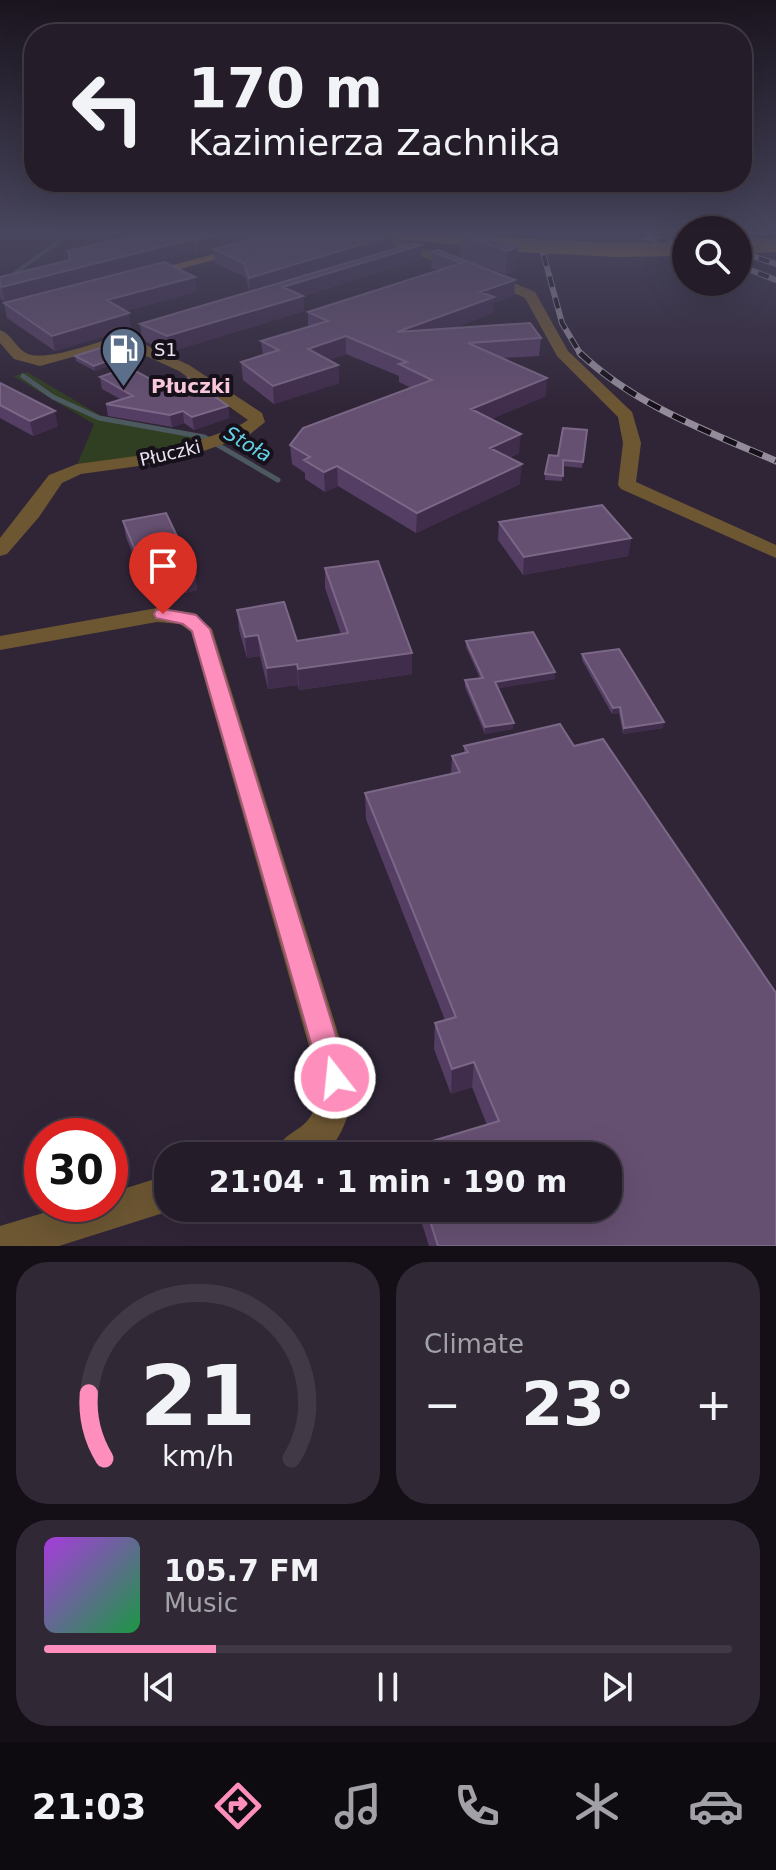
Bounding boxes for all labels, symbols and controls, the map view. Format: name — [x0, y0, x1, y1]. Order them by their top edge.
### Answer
text: 170 m — [188, 55, 383, 120]
icon: left — [56, 56, 160, 160]
text: Kazimierza Zachnika — [188, 122, 561, 163]
map controls — [672, 216, 752, 296]
button: search — [672, 216, 752, 296]
fuel station icon: S1 — [99, 325, 147, 388]
place label: S1 — [154, 339, 177, 360]
district label: Płuczki — [151, 374, 231, 398]
water label: Stoła — [220, 421, 276, 467]
street label: Płuczki — [137, 436, 203, 470]
pin — [129, 532, 197, 614]
icon: arrive — [141, 544, 185, 588]
position arrow — [293, 1036, 377, 1120]
speed limit sign: 30 — [24, 1118, 128, 1222]
text: 21:04 · 1 min · 190 m — [209, 1164, 567, 1199]
text: Climate — [424, 1329, 524, 1359]
text: 21 — [140, 1348, 256, 1445]
text: 23° — [521, 1369, 635, 1439]
text: − — [424, 1379, 461, 1430]
text: + — [695, 1379, 732, 1430]
text: km/h — [162, 1439, 234, 1473]
text: 105.7 FM — [164, 1553, 320, 1588]
text: Music — [164, 1588, 238, 1618]
icon: previous — [137, 1665, 181, 1709]
icon: pause — [366, 1665, 410, 1709]
icon: next — [595, 1665, 639, 1709]
icon: directions — [210, 1778, 266, 1834]
icon: music — [330, 1778, 386, 1834]
icon: phone — [449, 1778, 505, 1834]
icon: climate — [569, 1778, 625, 1834]
icon: car — [688, 1778, 744, 1834]
text: 21:03 — [32, 1786, 146, 1827]

